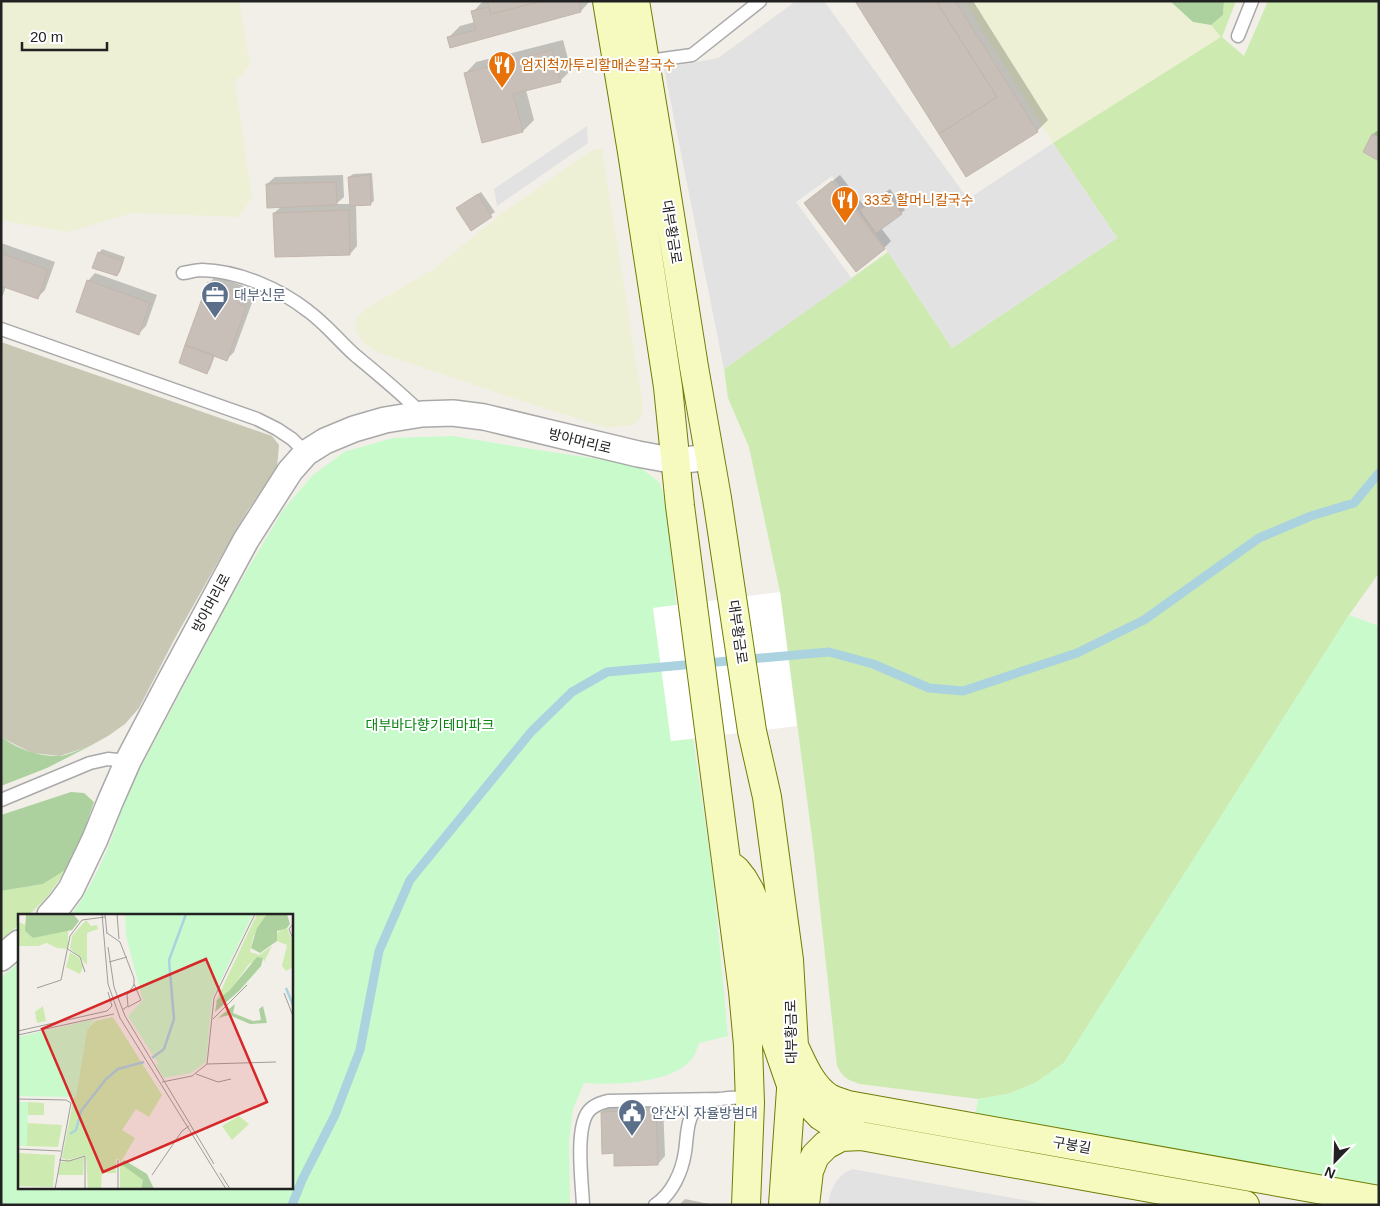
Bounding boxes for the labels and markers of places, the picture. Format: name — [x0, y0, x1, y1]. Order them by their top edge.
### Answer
restaurant icon: 엄지척까투리할매손칼국수 — [487, 50, 517, 89]
place label: 엄지척까투리할매손칼국수 — [521, 57, 676, 73]
restaurant icon: 33호 할머니칼국수 — [830, 185, 860, 224]
place label: 33호 할머니칼국수 — [864, 192, 974, 208]
office icon: 대부신문 — [200, 280, 230, 319]
place label: 대부신문 — [234, 287, 286, 303]
public building icon: 안산시 자율방범대 — [617, 1098, 647, 1137]
place label: 안산시 자율방범대 — [651, 1105, 758, 1121]

